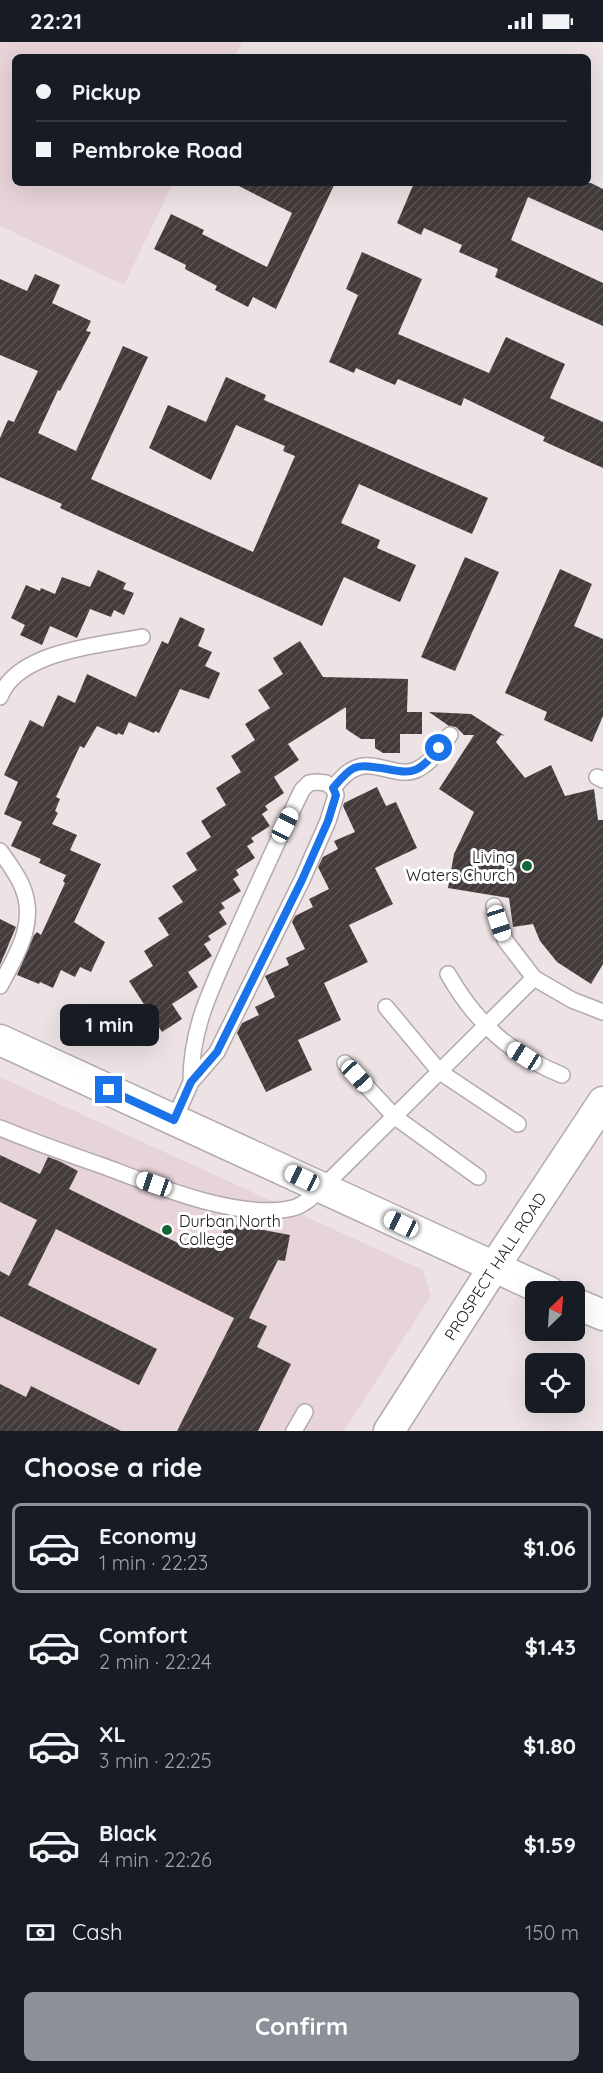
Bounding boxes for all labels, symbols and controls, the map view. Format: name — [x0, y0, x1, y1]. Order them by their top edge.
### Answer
text: 22:21 — [30, 7, 82, 35]
text: Pickup — [72, 78, 141, 106]
text: Pembroke Road — [72, 136, 242, 164]
route start — [425, 734, 452, 761]
car — [269, 805, 301, 845]
place label: Living Waters Church — [406, 847, 515, 885]
marker: Living Waters Church — [520, 859, 534, 873]
car — [485, 903, 513, 943]
callout: 1 min — [60, 1003, 158, 1045]
text: 1 min — [85, 1012, 134, 1037]
car — [504, 1039, 544, 1073]
car — [338, 1057, 376, 1095]
route end — [95, 1076, 122, 1103]
car — [282, 1162, 322, 1194]
car — [134, 1170, 174, 1198]
street label: PROSPECT HALL ROAD — [440, 1188, 551, 1344]
car — [381, 1208, 421, 1240]
place label: Durban North College — [179, 1211, 281, 1249]
marker: Durban North College — [160, 1223, 174, 1237]
north arrow — [525, 1281, 585, 1341]
map controls — [525, 1281, 585, 1413]
button: locate — [525, 1353, 585, 1413]
text: Choose a ride — [24, 1450, 202, 1484]
icon: car — [27, 1521, 81, 1575]
text: Economy — [99, 1522, 197, 1550]
text: $1.06 — [523, 1534, 576, 1562]
text: 1 min · 22:23 — [99, 1550, 208, 1575]
icon: car — [27, 1620, 81, 1674]
text: Comfort — [99, 1621, 188, 1649]
text: $1.43 — [525, 1633, 576, 1661]
text: 2 min · 22:24 — [99, 1649, 212, 1674]
icon: car — [27, 1719, 81, 1773]
text: XL — [99, 1720, 126, 1748]
text: $1.80 — [523, 1732, 576, 1760]
text: 3 min · 22:25 — [99, 1748, 212, 1773]
icon: car — [27, 1818, 81, 1872]
text: Black — [99, 1819, 157, 1847]
text: $1.59 — [524, 1831, 576, 1859]
text: 4 min · 22:26 — [99, 1847, 212, 1872]
icon: cash — [24, 1916, 57, 1949]
text: Cash — [72, 1918, 123, 1946]
text: 150 m — [525, 1920, 579, 1945]
button: Confirm — [24, 1992, 579, 2061]

